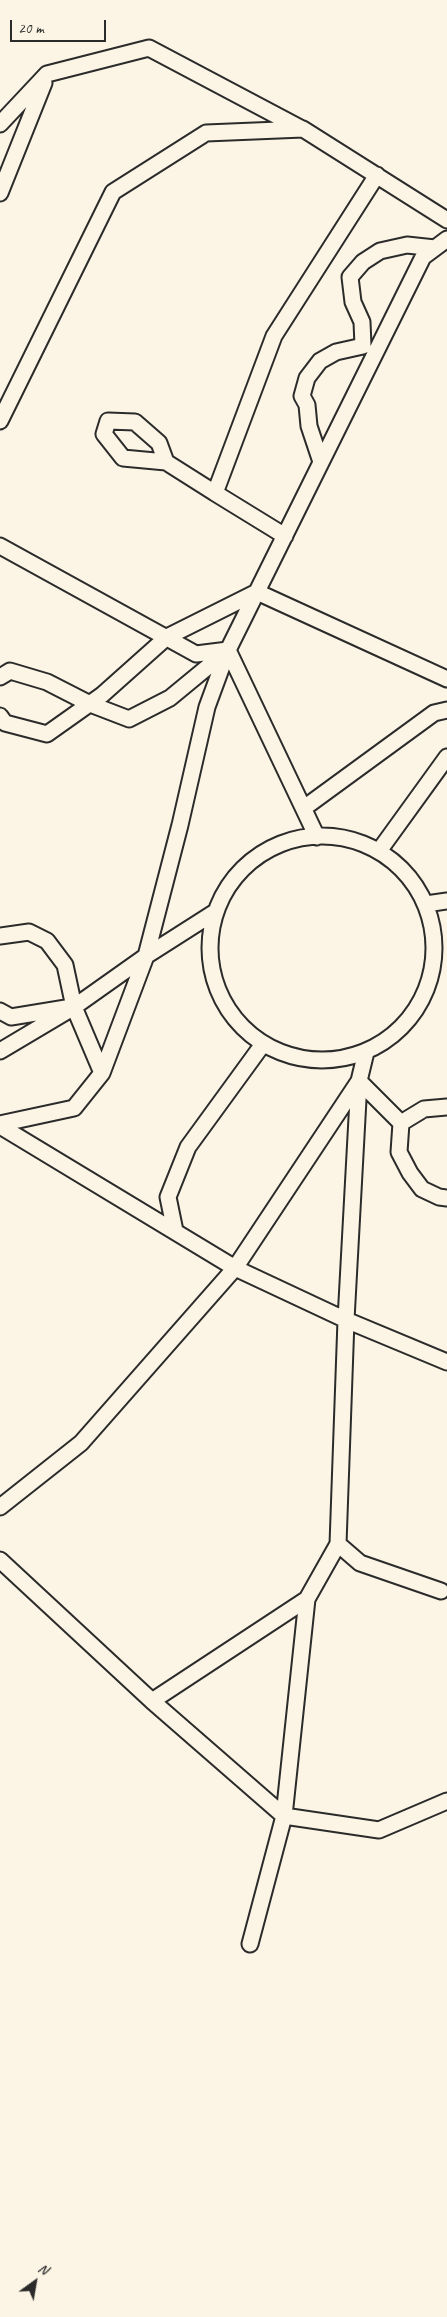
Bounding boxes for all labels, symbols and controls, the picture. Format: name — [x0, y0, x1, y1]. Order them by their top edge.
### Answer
scale bar — [12, 10, 109, 42]
text: 20 m — [18, 19, 44, 38]
north arrow — [10, 2257, 60, 2307]
text: N — [35, 2259, 51, 2278]

